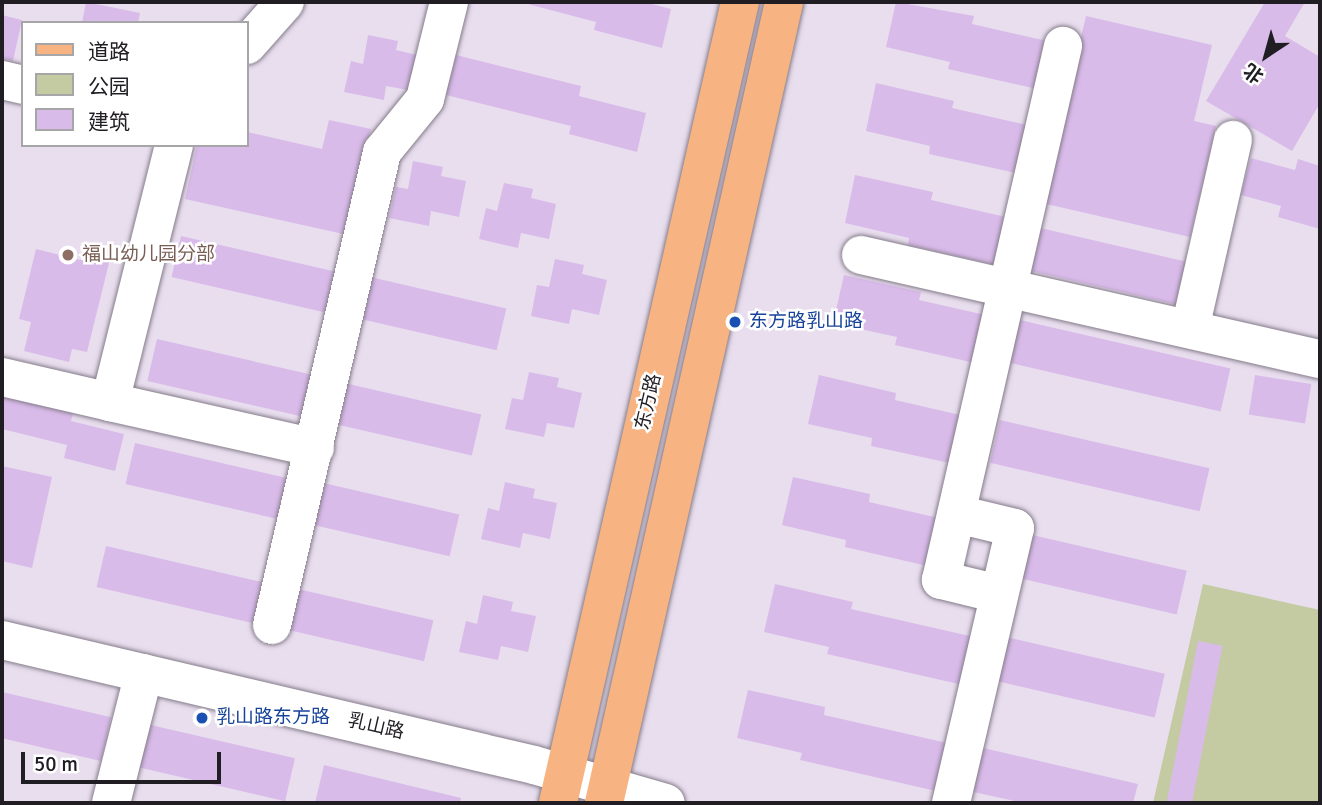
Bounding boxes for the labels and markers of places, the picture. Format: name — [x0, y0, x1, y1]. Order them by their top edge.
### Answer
place label: 福山幼儿园分部 — [82, 244, 215, 266]
marker: 福山幼儿园分部 — [60, 247, 76, 263]
place label: 东方路乳山路 — [749, 311, 863, 333]
marker: 东方路乳山路 — [727, 314, 743, 330]
place label: 乳山路东方路 — [216, 707, 330, 729]
marker: 乳山路东方路 — [194, 710, 210, 726]

